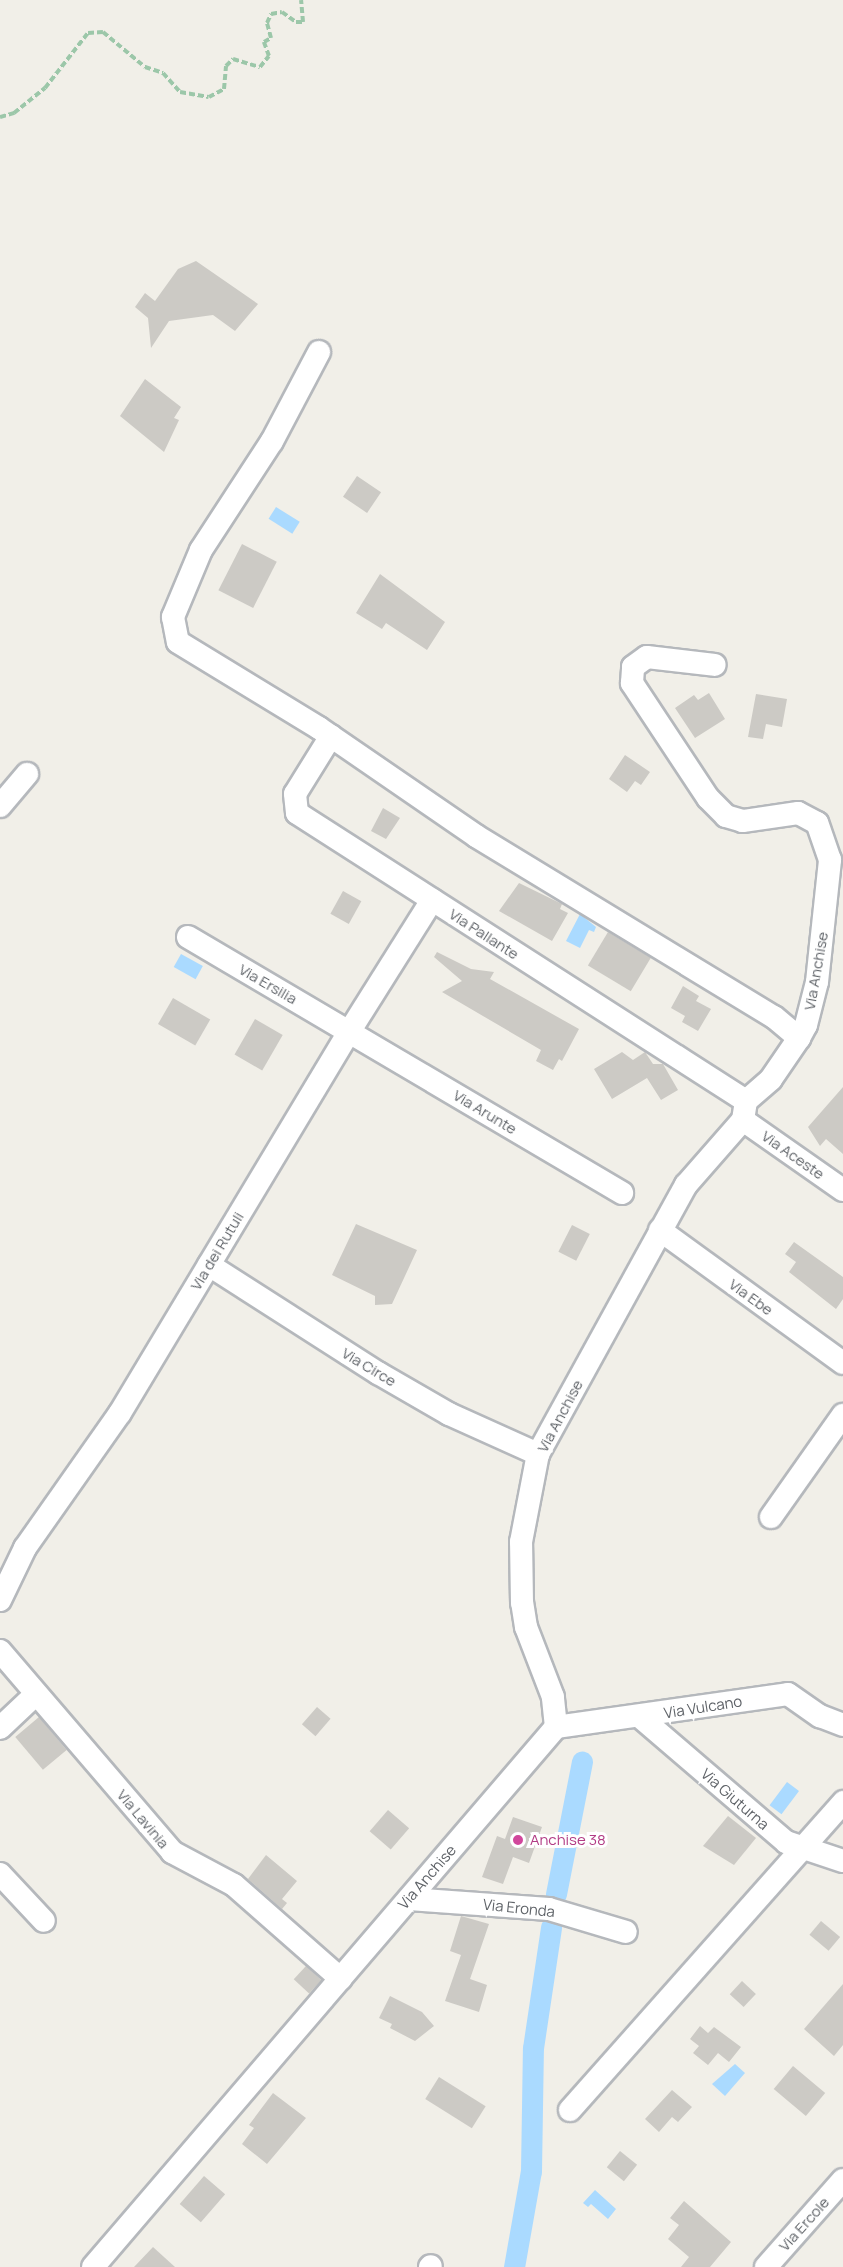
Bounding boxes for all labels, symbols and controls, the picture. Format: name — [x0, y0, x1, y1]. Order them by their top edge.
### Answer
street label: Via Pallante — [446, 905, 522, 963]
street label: Via Anchise — [800, 930, 832, 1012]
street label: Via Ersilia — [236, 960, 300, 1008]
street label: Via Arunte — [450, 1086, 520, 1138]
street label: Via Aceste — [758, 1127, 828, 1183]
street label: Via dei Rutuli — [187, 1209, 247, 1293]
street label: Via Ebe — [726, 1275, 776, 1319]
street label: Via Circe — [339, 1344, 399, 1390]
street label: Via Anchise — [533, 1377, 587, 1455]
street label: Via Vulcano — [663, 1692, 743, 1722]
street label: Via Giuturna — [697, 1765, 773, 1833]
street label: Via Lavinia — [113, 1786, 173, 1852]
place label: Anchise 38 — [530, 1831, 606, 1849]
marker: Anchise 38 — [511, 1833, 525, 1847]
street label: Via Anchise — [394, 1841, 460, 1913]
street label: Via Eronda — [482, 1895, 556, 1921]
street label: Via Ercole — [775, 2193, 833, 2255]

